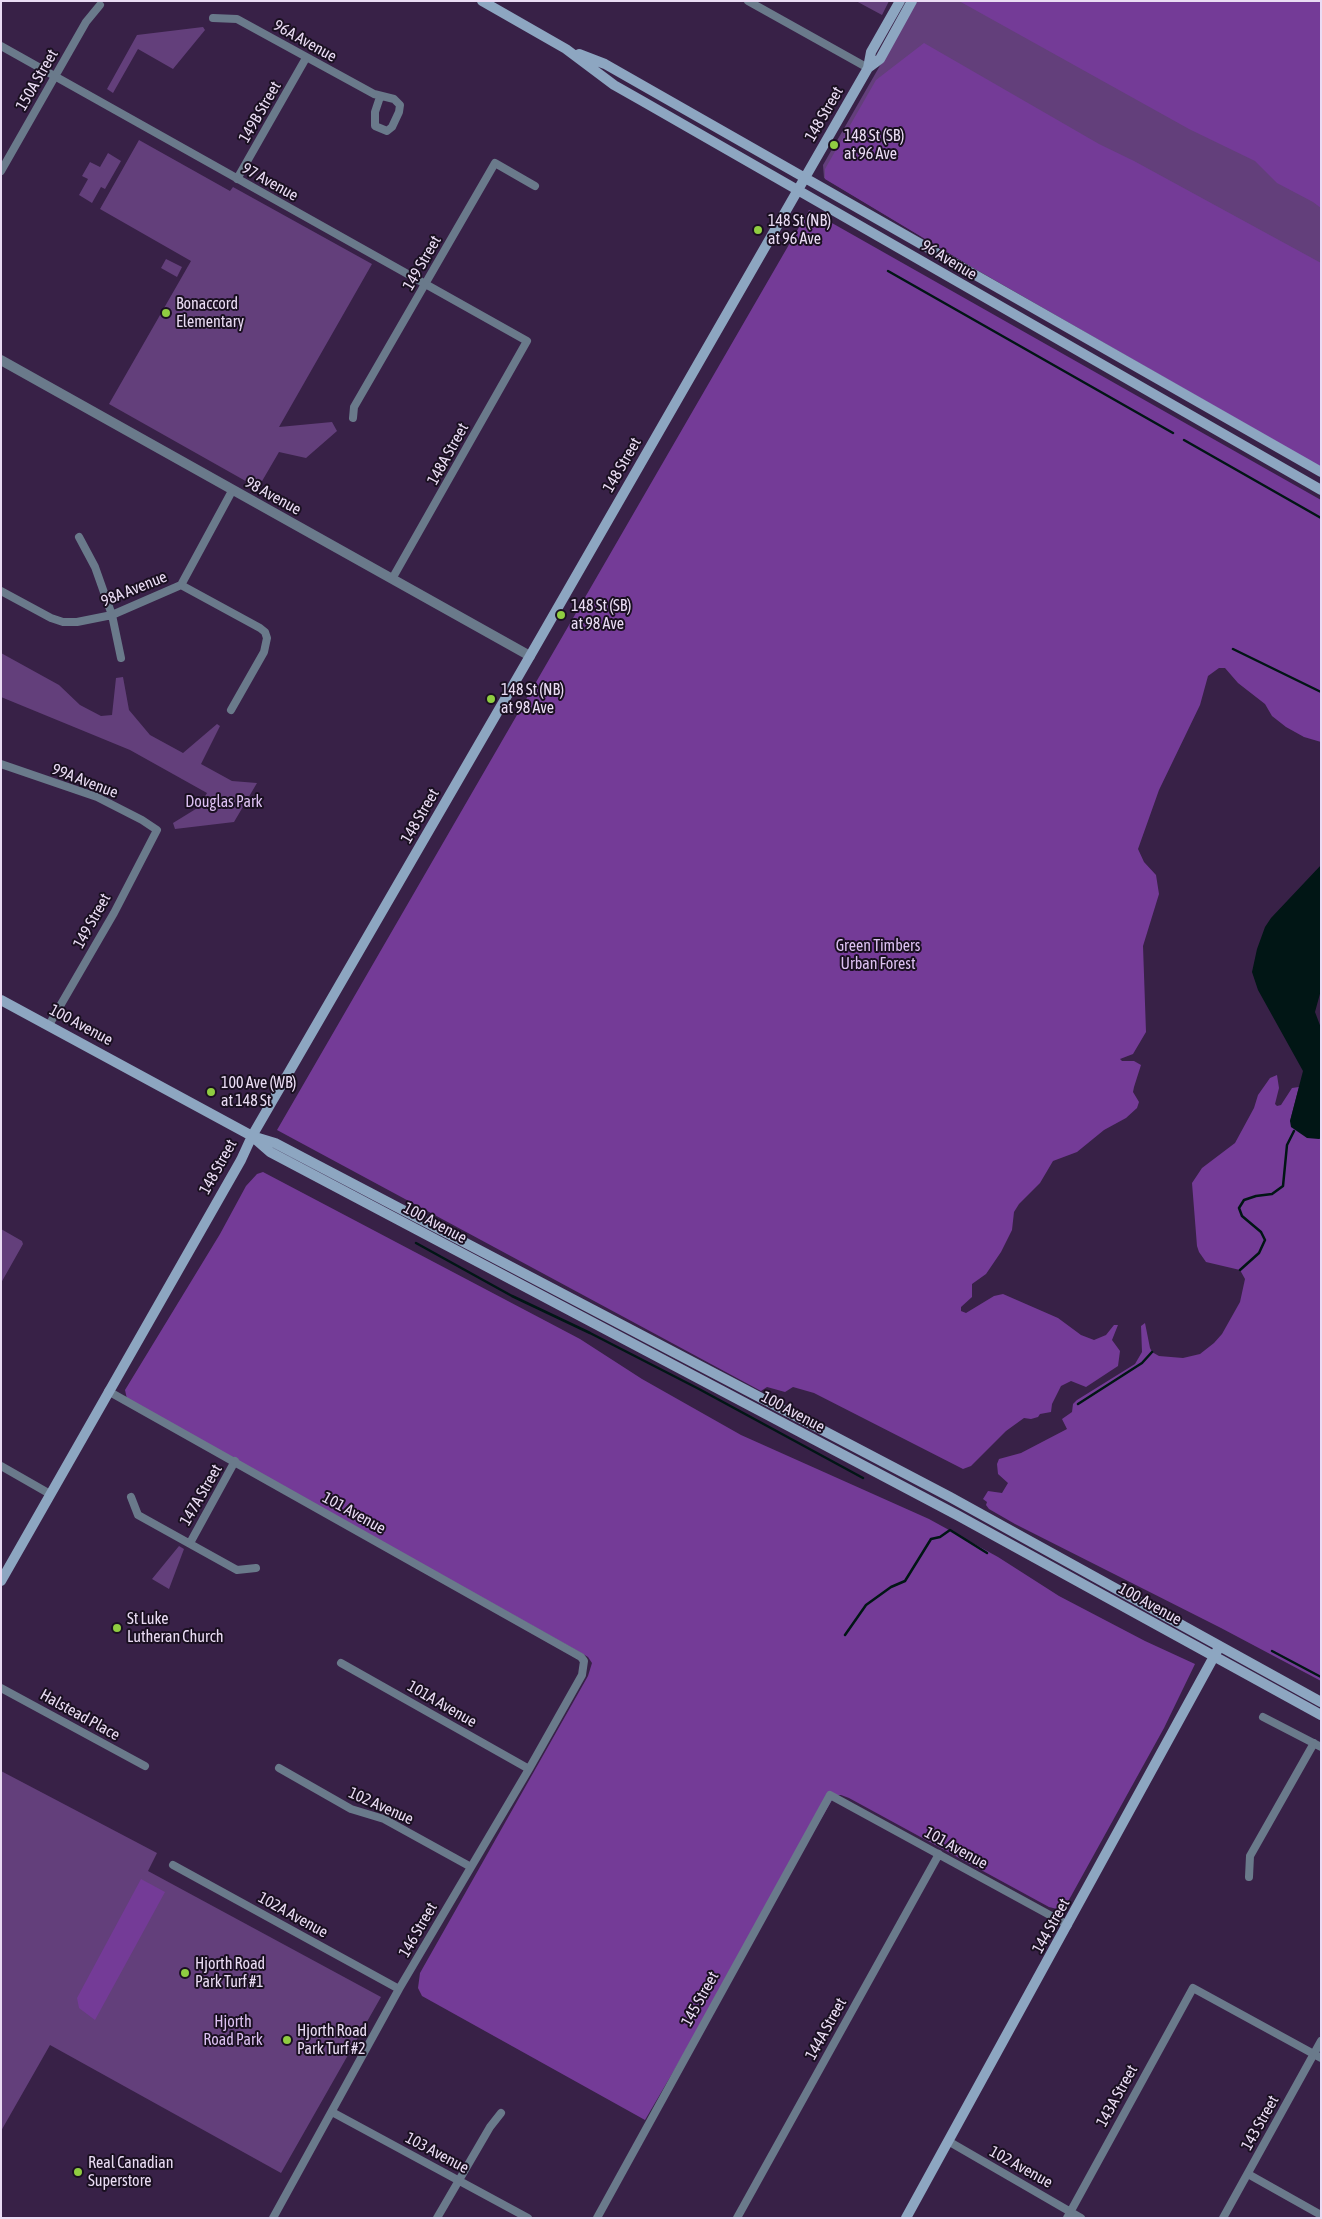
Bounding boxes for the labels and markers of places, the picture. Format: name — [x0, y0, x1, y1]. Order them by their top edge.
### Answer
place label: 148 St (SB) at 96 Ave — [844, 126, 904, 164]
marker: 148 St (SB) at 96 Ave — [828, 139, 840, 151]
place label: 148 St (NB) at 96 Ave — [768, 211, 831, 249]
marker: 148 St (NB) at 96 Ave — [752, 224, 764, 236]
place label: Bonaccord Elementary — [176, 294, 244, 332]
marker: Bonaccord Elementary — [160, 307, 172, 319]
place label: 148 St (SB) at 98 Ave — [571, 596, 631, 634]
marker: 148 St (SB) at 98 Ave — [555, 609, 567, 621]
place label: 148 St (NB) at 98 Ave — [501, 680, 564, 718]
marker: 148 St (NB) at 98 Ave — [485, 693, 497, 705]
place label: 100 Ave (WB) at 148 St — [221, 1073, 296, 1111]
marker: 100 Ave (WB) at 148 St — [205, 1086, 217, 1098]
place label: St Luke Lutheran Church — [127, 1609, 223, 1647]
marker: St Luke Lutheran Church — [111, 1622, 123, 1634]
place label: Hjorth Road Park Turf #1 — [195, 1954, 265, 1992]
marker: Hjorth Road Park Turf #1 — [179, 1967, 191, 1979]
place label: Hjorth Road Park Turf #2 — [297, 2021, 367, 2059]
marker: Hjorth Road Park Turf #2 — [281, 2034, 293, 2046]
place label: Real Canadian Superstore — [88, 2153, 173, 2191]
marker: Real Canadian Superstore — [72, 2166, 84, 2178]

